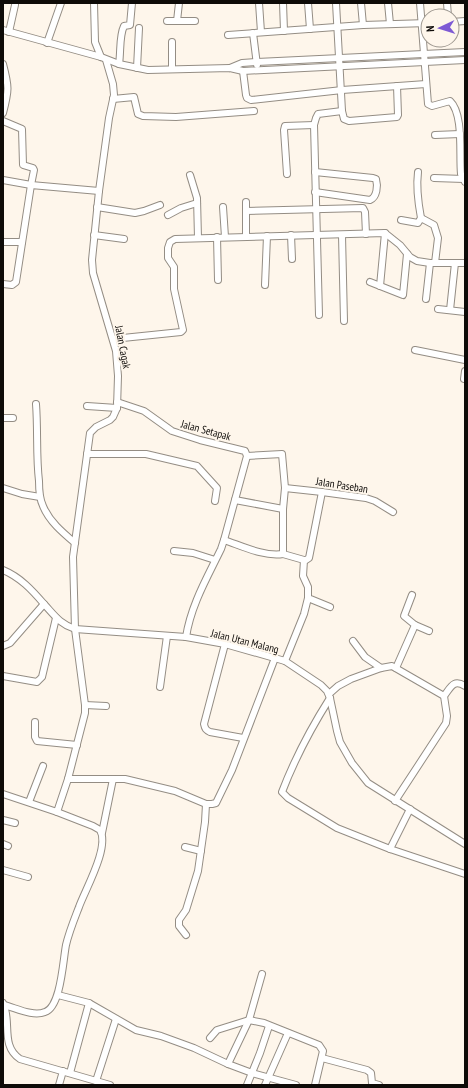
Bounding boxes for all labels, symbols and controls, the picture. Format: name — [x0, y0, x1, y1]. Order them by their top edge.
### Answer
north arrow — [420, 8, 460, 48]
text: N — [423, 25, 437, 32]
street label: Jalan Cagak — [112, 323, 134, 371]
street label: Jalan Setapak — [178, 416, 233, 444]
street label: Jalan Paseban — [314, 474, 369, 496]
street label: Jalan Utan Malang — [209, 626, 281, 656]

